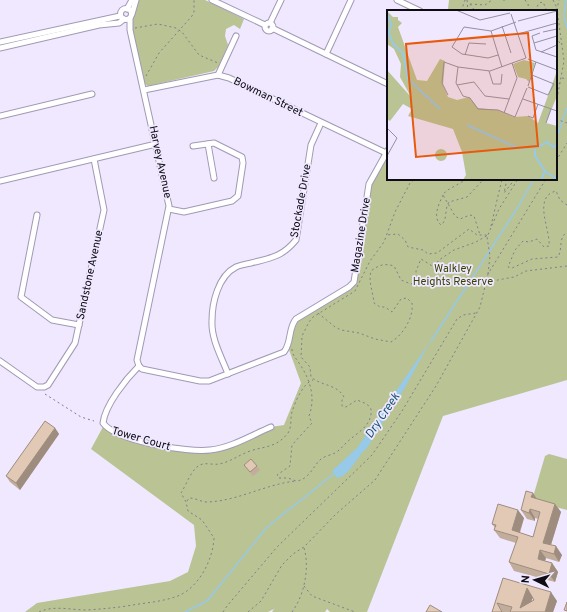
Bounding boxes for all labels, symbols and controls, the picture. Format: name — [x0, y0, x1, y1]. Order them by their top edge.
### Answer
inset map — [387, 10, 557, 180]
street label: Bowman Street — [231, 74, 305, 120]
street label: Harvey Avenue — [145, 124, 175, 200]
street label: Stockade Drive — [288, 163, 314, 239]
street label: Magazine Drive — [348, 196, 374, 274]
street label: Sandstone Avenue — [74, 229, 106, 321]
park label: Walkley Heights Reserve — [413, 262, 493, 289]
water label: Dry Creek — [362, 389, 405, 442]
street label: Tower Court — [110, 424, 172, 454]
north arrow — [515, 560, 555, 600]
text: N — [519, 575, 533, 584]

